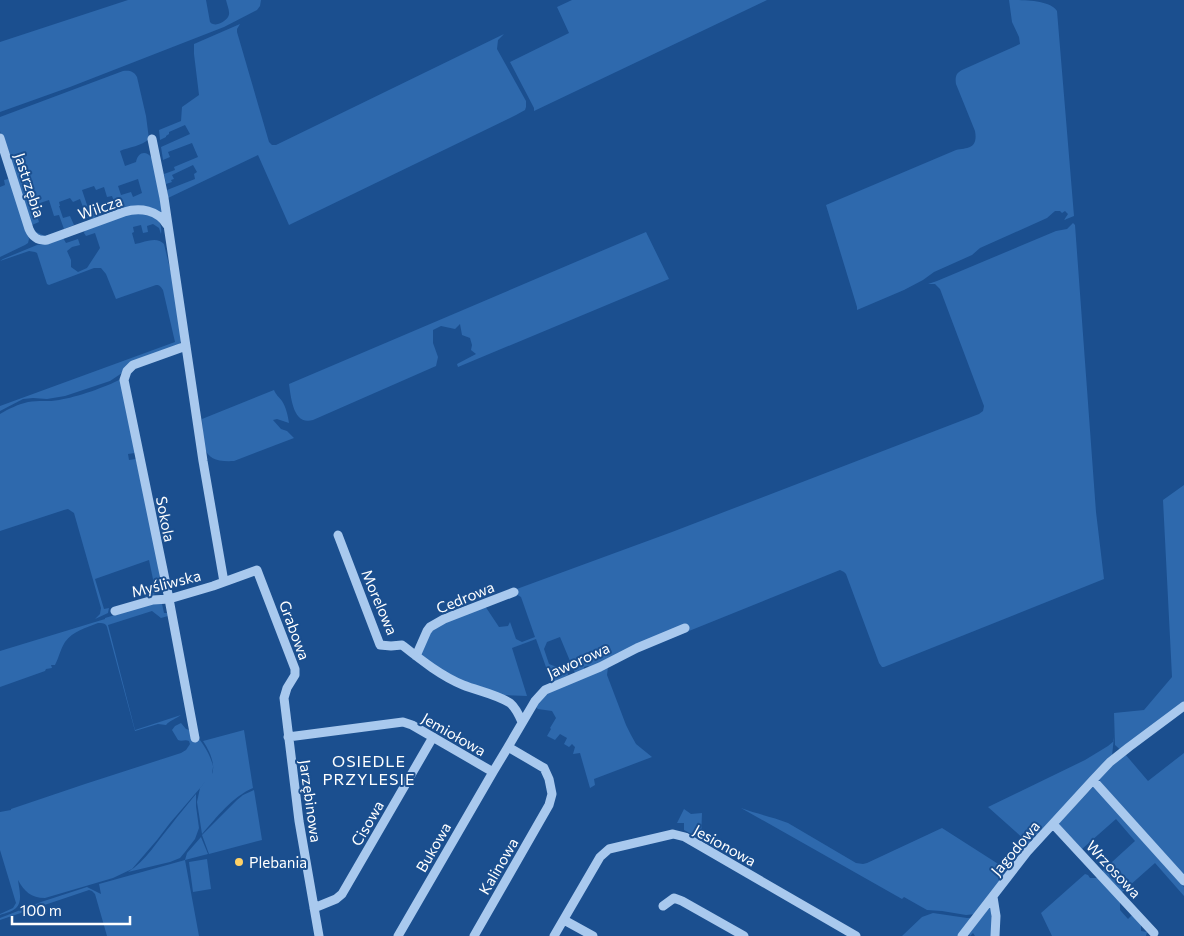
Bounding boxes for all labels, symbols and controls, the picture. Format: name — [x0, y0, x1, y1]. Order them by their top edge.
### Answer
street label: Jastrzębia — [11, 150, 49, 220]
street label: Wilcza — [75, 191, 125, 223]
street label: Sokola — [153, 495, 179, 543]
street label: Myśliwska — [129, 566, 203, 600]
street label: Morelowa — [358, 567, 402, 637]
street label: Cedrowa — [433, 577, 497, 617]
street label: Grabowa — [276, 598, 314, 662]
street label: Jaworowa — [544, 638, 612, 682]
street label: Jemiołowa — [419, 708, 489, 760]
district label: OSIEDLE PRZYLESIE — [323, 751, 415, 788]
street label: Jarzębinowa — [296, 759, 326, 843]
street label: Cisowa — [347, 797, 387, 849]
street label: Jagodowa — [987, 817, 1043, 879]
street label: Bukowa — [412, 819, 454, 875]
street label: Jesionowa — [690, 820, 760, 870]
street label: Kalinowa — [475, 834, 521, 898]
street label: Wrzosowa — [1083, 837, 1145, 901]
place label: Plebania — [249, 853, 307, 871]
marker: Plebania — [233, 856, 245, 868]
scale bar — [12, 894, 130, 926]
text: 100 m — [20, 901, 62, 919]

